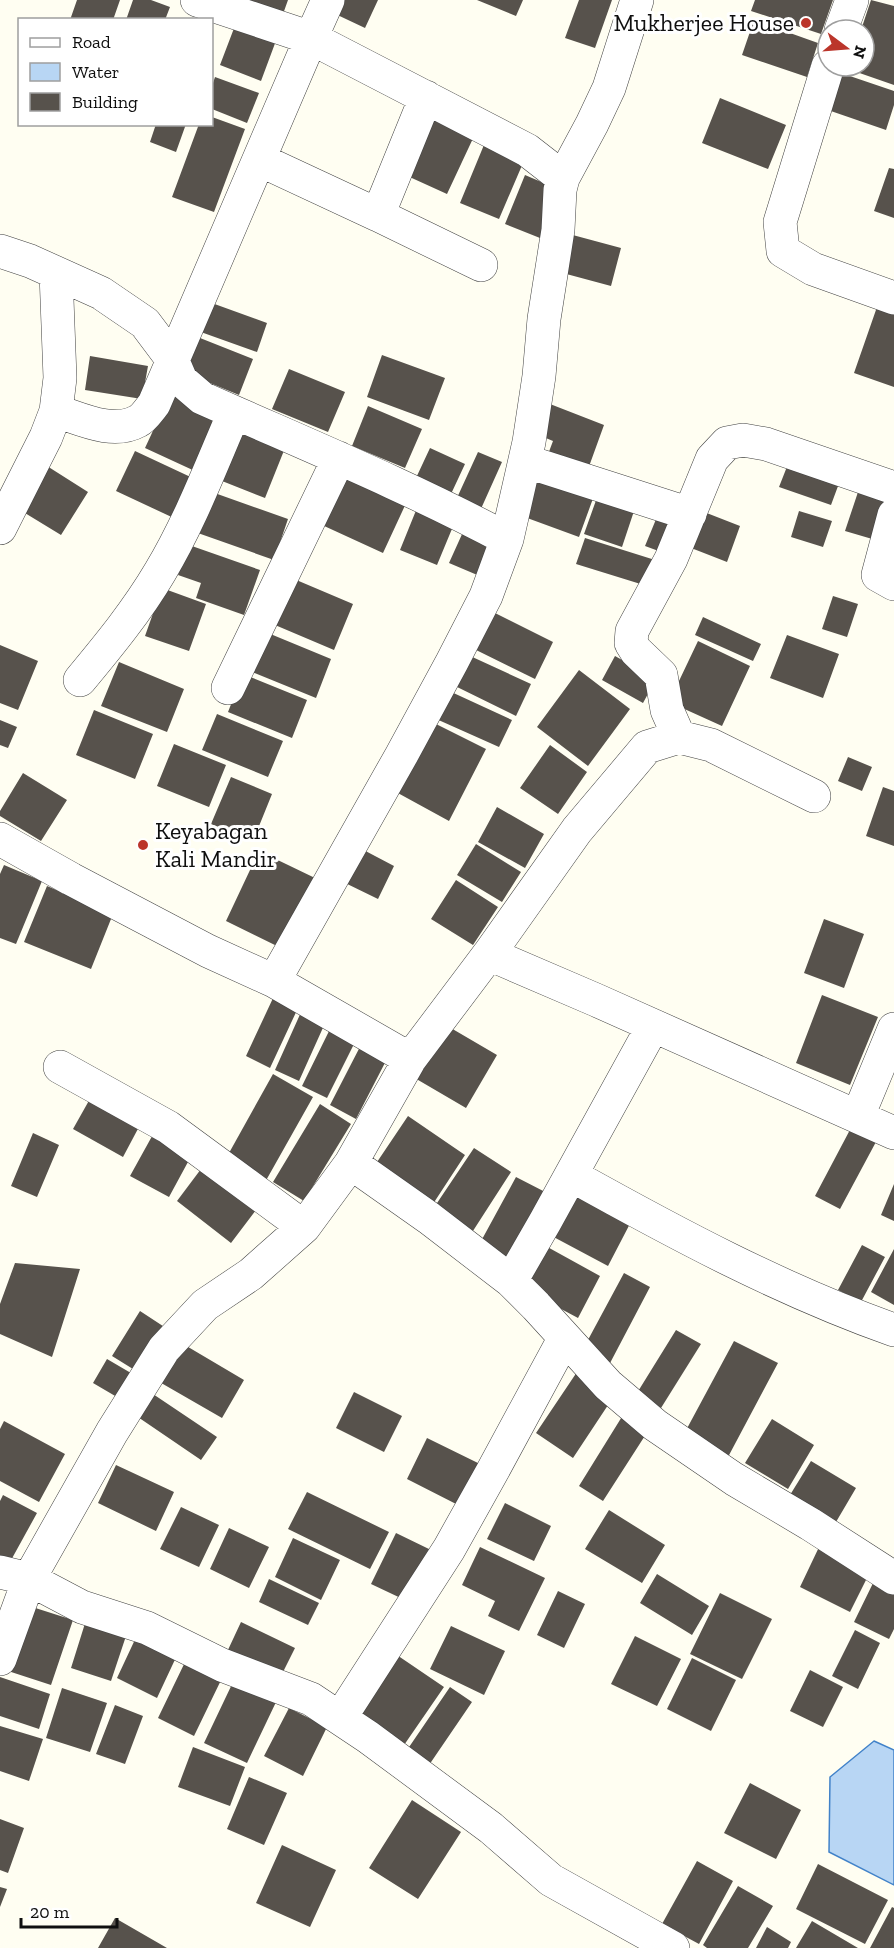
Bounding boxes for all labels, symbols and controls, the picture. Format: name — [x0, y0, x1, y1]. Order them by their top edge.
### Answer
place label: Mukherjee House — [613, 8, 794, 37]
marker: Mukherjee House — [799, 16, 813, 30]
legend — [18, 18, 213, 126]
north arrow — [816, 18, 876, 78]
text: Road — [72, 31, 111, 53]
text: N — [849, 44, 871, 60]
text: Water — [72, 61, 119, 83]
text: Building — [72, 91, 138, 113]
place label: Keyabagan Kali Mandir — [155, 816, 277, 873]
marker: Keyabagan Kali Mandir — [136, 838, 150, 852]
scale bar — [21, 1891, 117, 1929]
text: 20 m — [30, 1901, 70, 1923]

